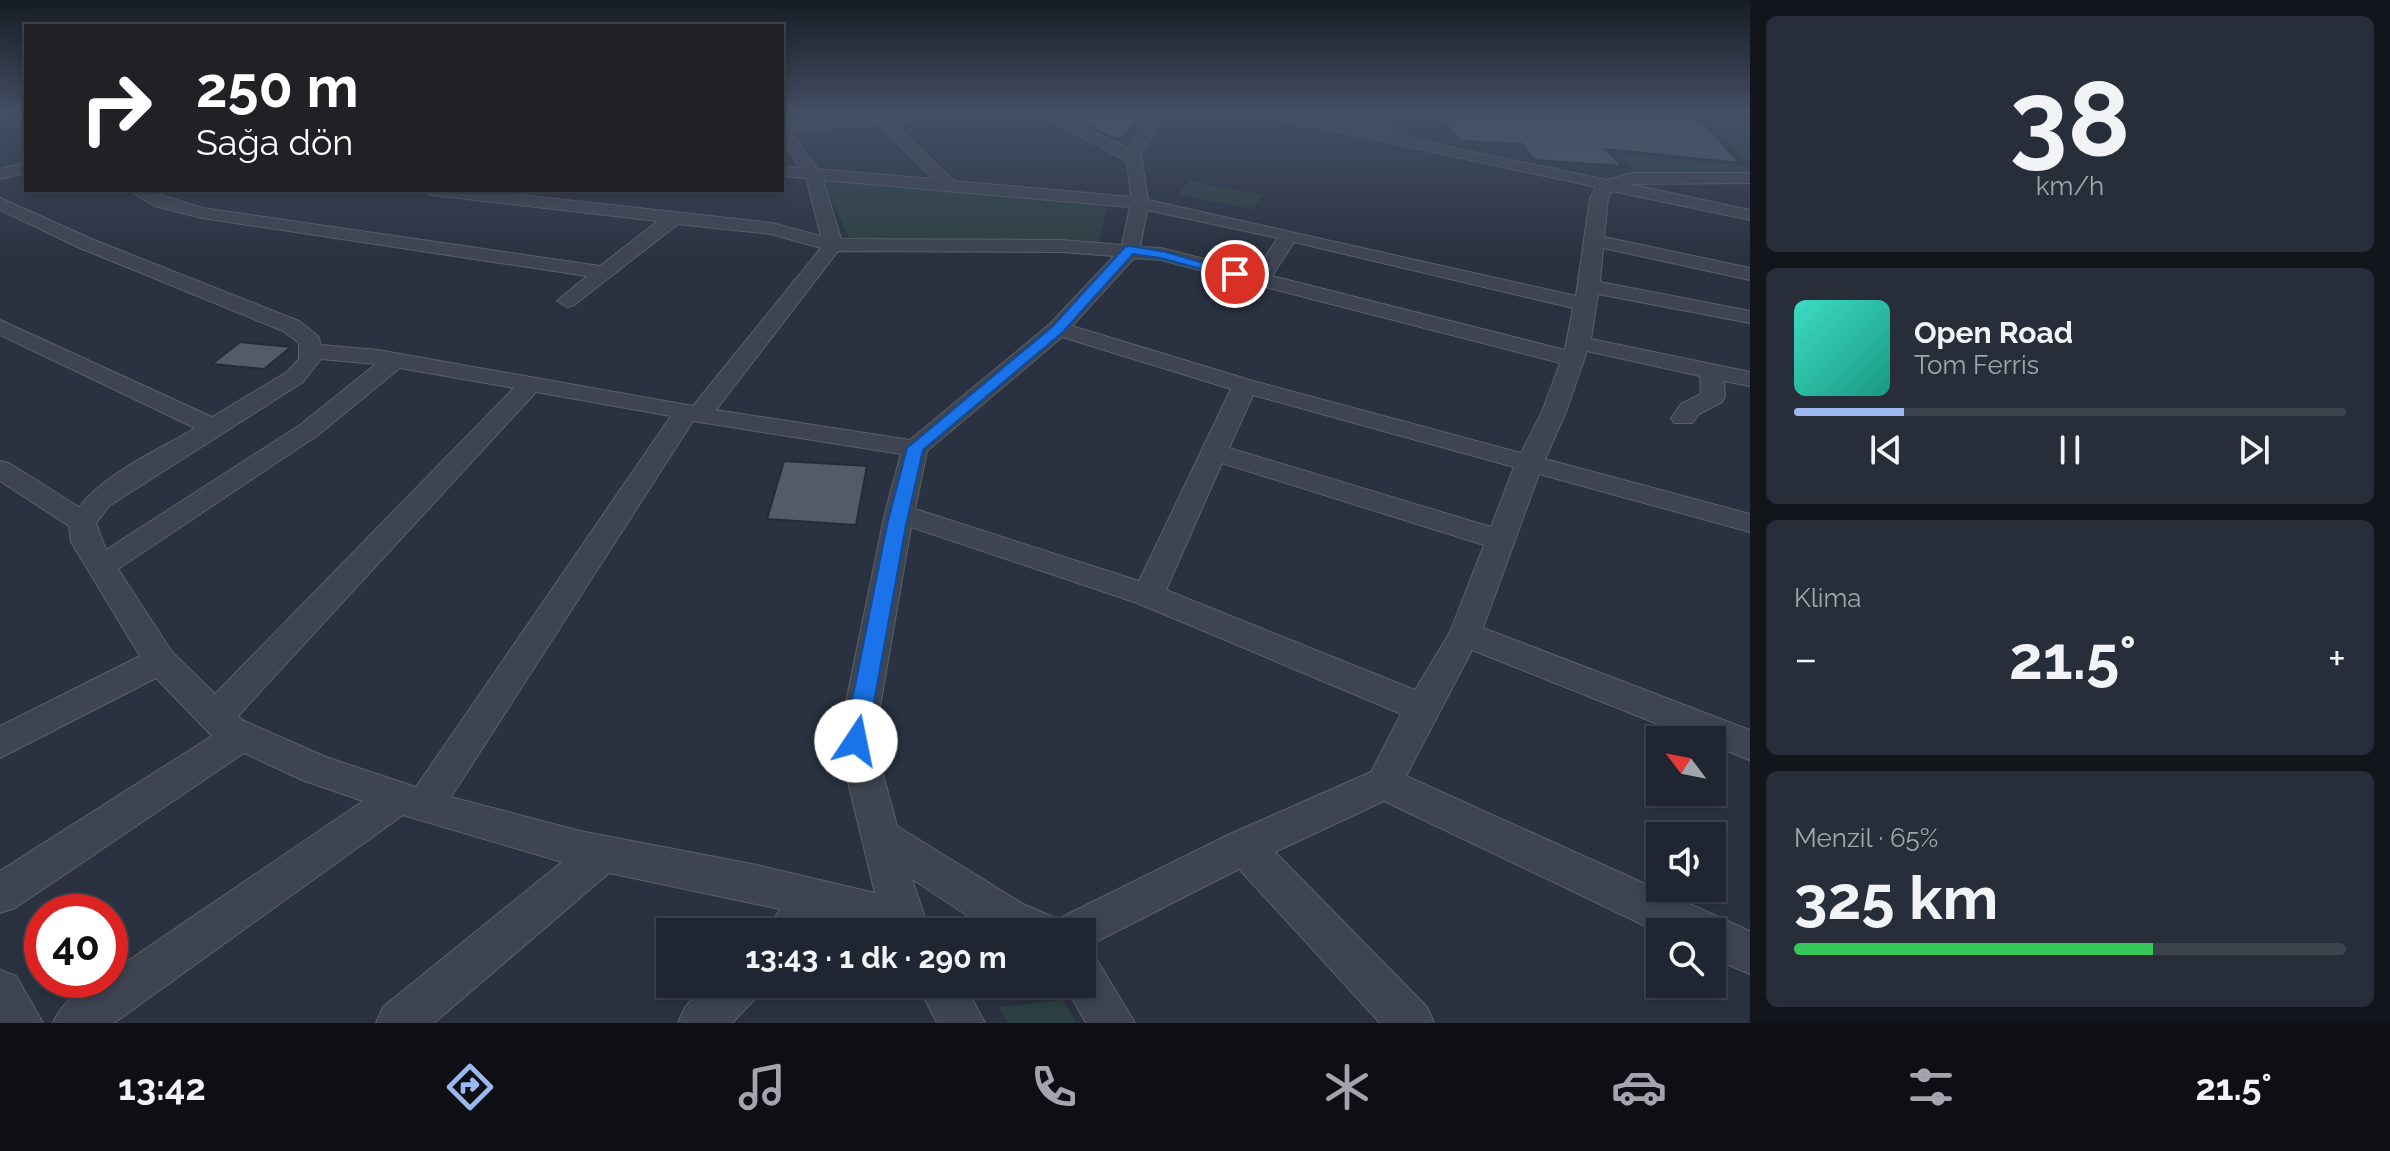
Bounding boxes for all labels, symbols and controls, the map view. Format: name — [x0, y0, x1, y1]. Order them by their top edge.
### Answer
text: 250 m — [196, 54, 359, 120]
icon: right — [64, 56, 168, 160]
text: 38 — [2010, 58, 2130, 180]
text: Sağa dön — [196, 121, 353, 163]
text: km/h — [2036, 171, 2104, 201]
pin — [1201, 240, 1269, 308]
icon: arrive — [1213, 252, 1257, 296]
text: Open Road — [1914, 315, 2073, 350]
text: Tom Ferris — [1914, 350, 2039, 380]
icon: previous — [1864, 428, 1908, 472]
icon: pause — [2048, 428, 2092, 472]
icon: next — [2232, 428, 2276, 472]
text: Klima — [1794, 583, 1862, 613]
text: 21.5° — [2009, 623, 2136, 693]
text: − — [1794, 633, 1818, 684]
text: + — [2328, 633, 2346, 684]
position arrow — [814, 699, 898, 783]
north arrow — [1646, 726, 1726, 806]
map controls — [1646, 726, 1726, 998]
button: sound — [1646, 822, 1726, 902]
text: Menzil · 65% — [1794, 823, 1938, 853]
text: 325 km — [1794, 863, 1998, 933]
speed limit sign: 40 — [24, 894, 128, 998]
button: search — [1646, 918, 1726, 998]
text: 13:43 · 1 dk · 290 m — [745, 940, 1007, 975]
icon: directions — [442, 1059, 498, 1115]
icon: music — [734, 1059, 790, 1115]
icon: phone — [1026, 1059, 1082, 1115]
icon: climate — [1319, 1059, 1375, 1115]
icon: car — [1611, 1059, 1667, 1115]
icon: filters — [1903, 1059, 1959, 1115]
text: 13:42 — [118, 1066, 206, 1108]
text: 21.5° — [2195, 1066, 2272, 1108]

